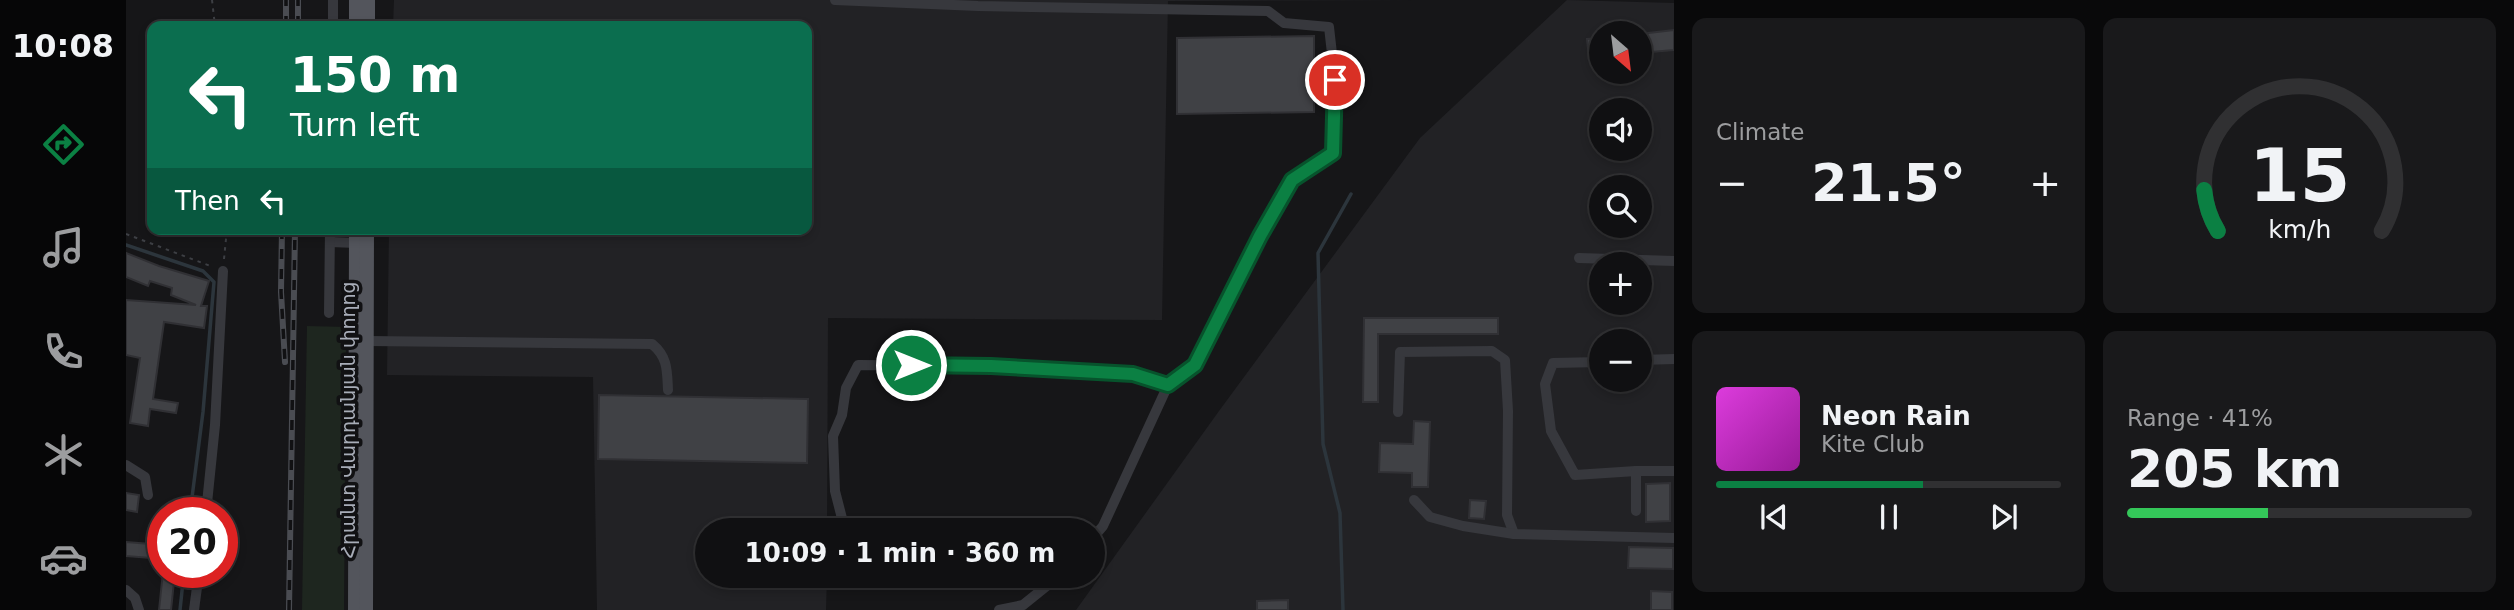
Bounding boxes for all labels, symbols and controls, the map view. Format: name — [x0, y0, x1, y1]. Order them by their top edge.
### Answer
north arrow — [1589, 21, 1652, 84]
map controls — [1589, 21, 1652, 392]
text: 10:08 — [12, 27, 114, 65]
text: 150 m — [290, 47, 460, 104]
icon: left — [175, 49, 266, 140]
pin — [1305, 50, 1365, 110]
icon: arrive — [1316, 61, 1354, 99]
button: sound — [1589, 98, 1652, 161]
text: Turn left — [290, 106, 420, 144]
text: Climate — [1716, 119, 1805, 145]
icon: directions — [39, 120, 88, 169]
text: 15 — [2249, 134, 2350, 219]
text: 21.5° — [1811, 153, 1966, 213]
text: − — [1716, 161, 1748, 205]
text: + — [2029, 161, 2061, 205]
button: search — [1589, 175, 1652, 238]
icon: left — [254, 182, 292, 220]
text: Then — [175, 186, 240, 216]
text: km/h — [2268, 215, 2331, 244]
icon: music — [39, 223, 88, 272]
button: + — [1589, 252, 1652, 315]
street label: Հրանտ Վարդանյան փողոց — [337, 281, 359, 559]
icon: phone — [39, 327, 88, 376]
position arrow — [874, 328, 948, 402]
button: − — [1589, 329, 1652, 392]
text: Neon Rain — [1821, 401, 1971, 431]
text: Range · 41% — [2127, 405, 2273, 431]
icon: climate — [39, 430, 88, 479]
text: Kite Club — [1821, 431, 1925, 457]
text: 205 km — [2127, 439, 2342, 499]
speed limit sign: 20 — [147, 497, 238, 588]
icon: previous — [1755, 498, 1793, 536]
icon: pause — [1870, 498, 1908, 536]
icon: next — [1985, 498, 2023, 536]
icon: car — [39, 534, 88, 583]
text: 10:09 · 1 min · 360 m — [745, 538, 1055, 568]

